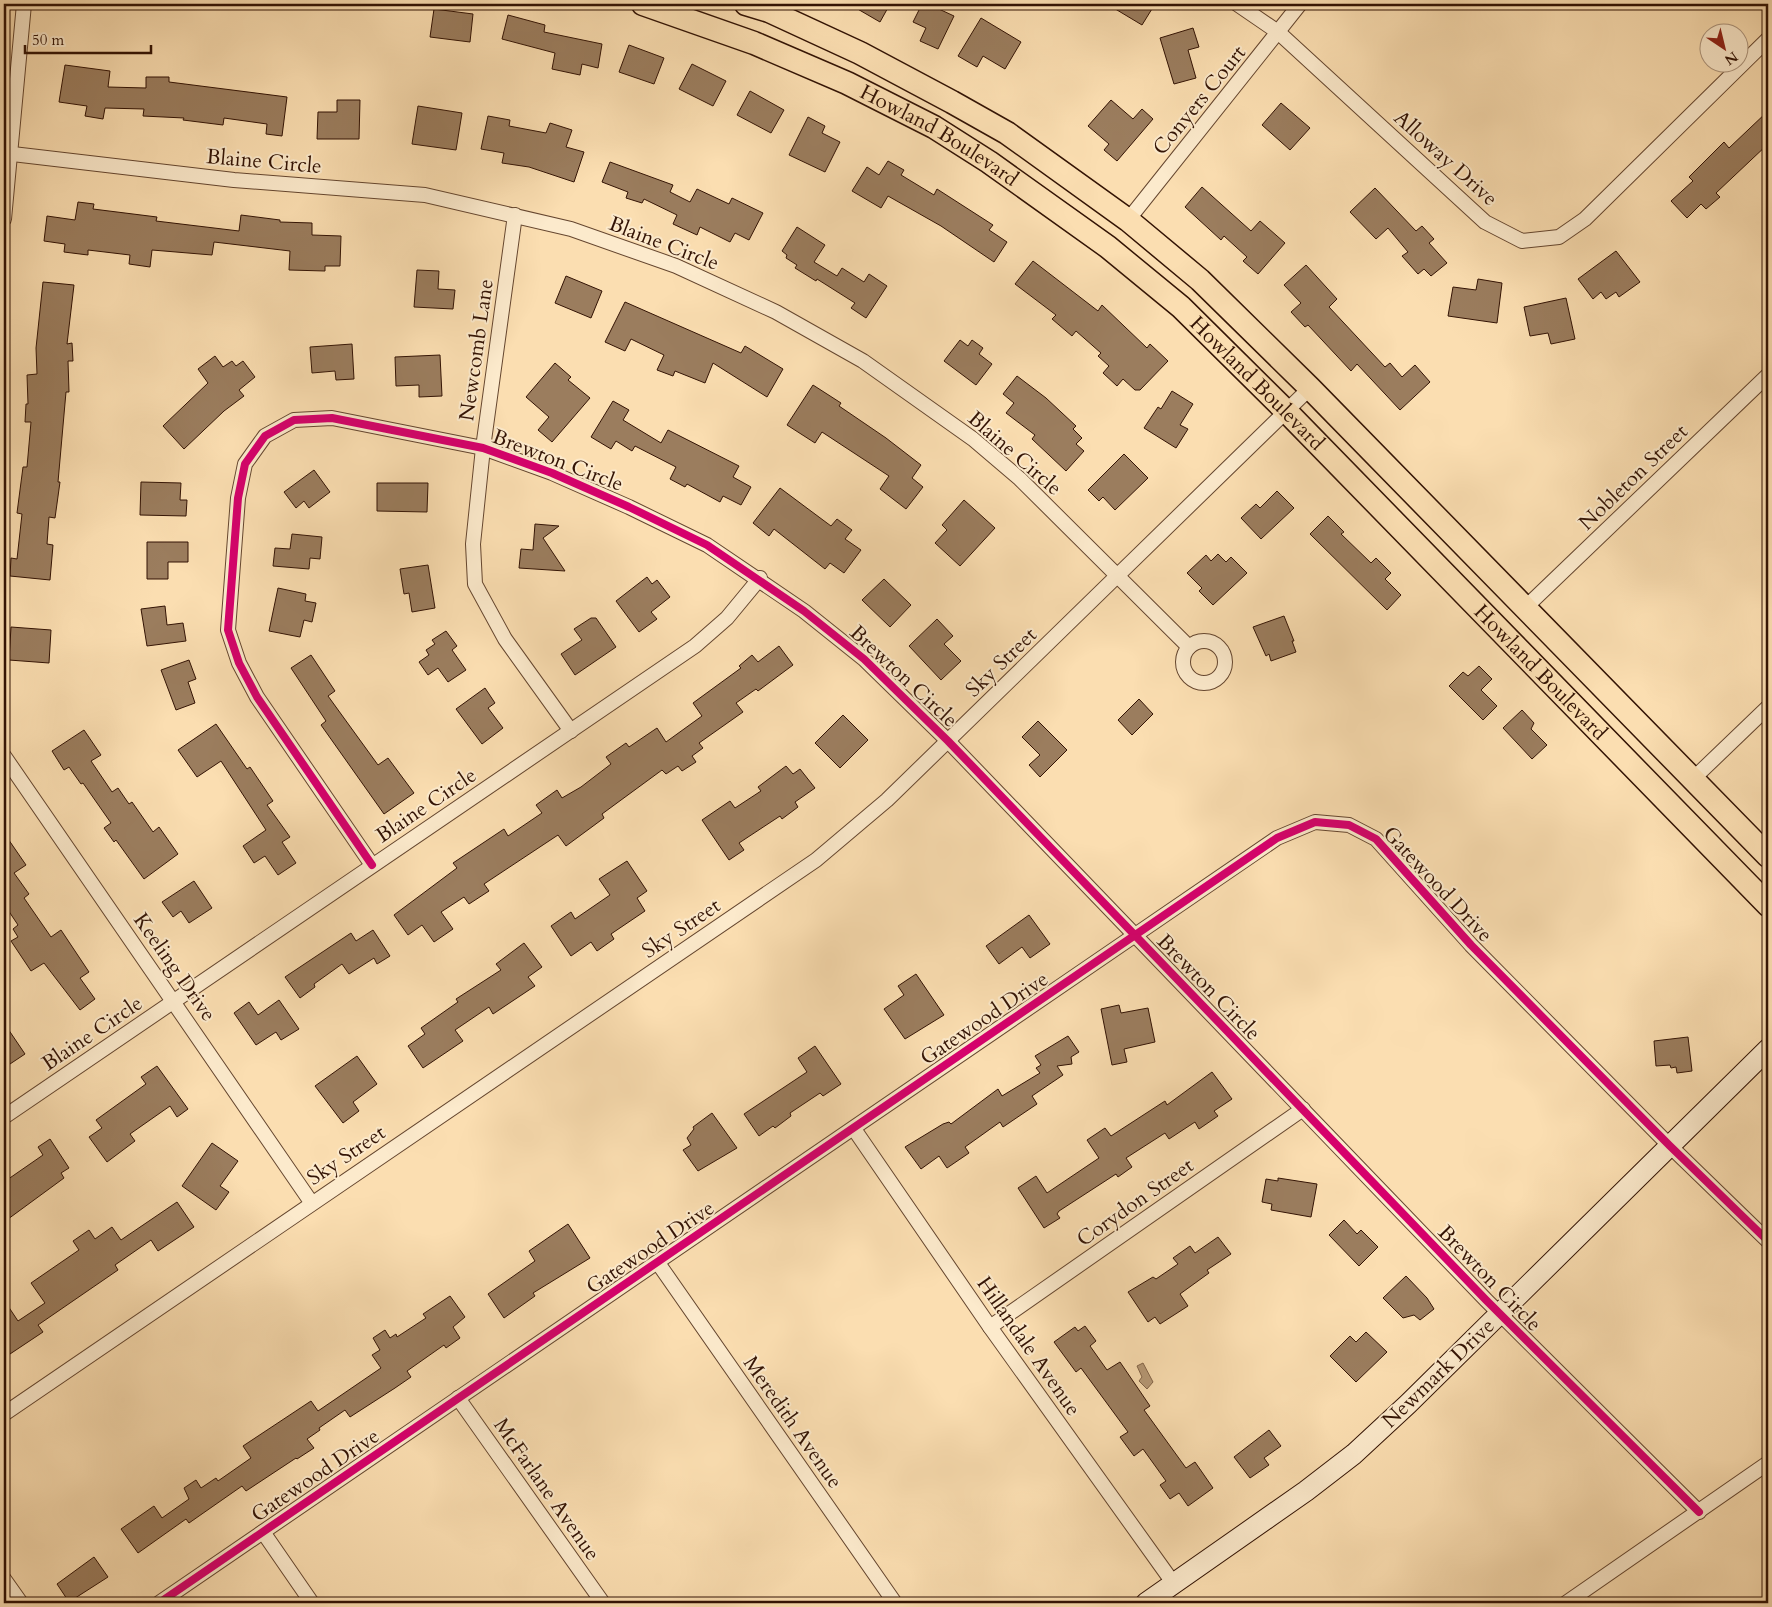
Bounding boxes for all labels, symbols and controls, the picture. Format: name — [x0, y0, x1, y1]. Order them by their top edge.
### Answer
scale bar — [25, 22, 151, 54]
north arrow — [1700, 22, 1750, 72]
text: 50 m — [32, 30, 64, 50]
street label: Conyers Court — [1146, 39, 1253, 161]
text: N — [1721, 47, 1742, 70]
street label: Howland Boulevard — [855, 78, 1024, 194]
street label: Alloway Drive — [1388, 104, 1504, 213]
street label: Blaine Circle — [205, 142, 323, 181]
street label: Blaine Circle — [605, 209, 723, 278]
street label: Newcomb Lane — [452, 277, 501, 423]
street label: Howland Boulevard — [1183, 310, 1331, 457]
street label: Blaine Circle — [961, 404, 1068, 502]
street label: Nobleton Street — [1572, 418, 1695, 537]
street label: Brewton Circle — [488, 422, 627, 499]
street label: Howland Boulevard — [1467, 598, 1614, 747]
street label: Brewton Circle — [843, 619, 964, 734]
street label: Sky Street — [959, 621, 1044, 704]
street label: Blaine Circle — [370, 761, 482, 850]
street label: Gatewood Drive — [1376, 820, 1499, 949]
street label: Sky Street — [636, 891, 727, 965]
street label: Keeling Drive — [127, 907, 223, 1027]
street label: Brewton Circle — [1150, 928, 1267, 1047]
street label: Gatewood Drive — [914, 965, 1054, 1072]
street label: Blaine Circle — [36, 989, 148, 1078]
street label: Sky Street — [301, 1118, 392, 1192]
street label: Corydon Street — [1071, 1151, 1200, 1254]
street label: Gatewood Drive — [580, 1194, 720, 1301]
street label: Brewton Circle — [1431, 1219, 1548, 1338]
street label: Hillandale Avenue — [970, 1271, 1088, 1422]
street label: Newmark Drive — [1376, 1312, 1501, 1435]
street label: Meredith Avenue — [736, 1350, 849, 1494]
street label: McFarlane Avenue — [487, 1412, 607, 1566]
street label: Gatewood Drive — [245, 1422, 385, 1529]

